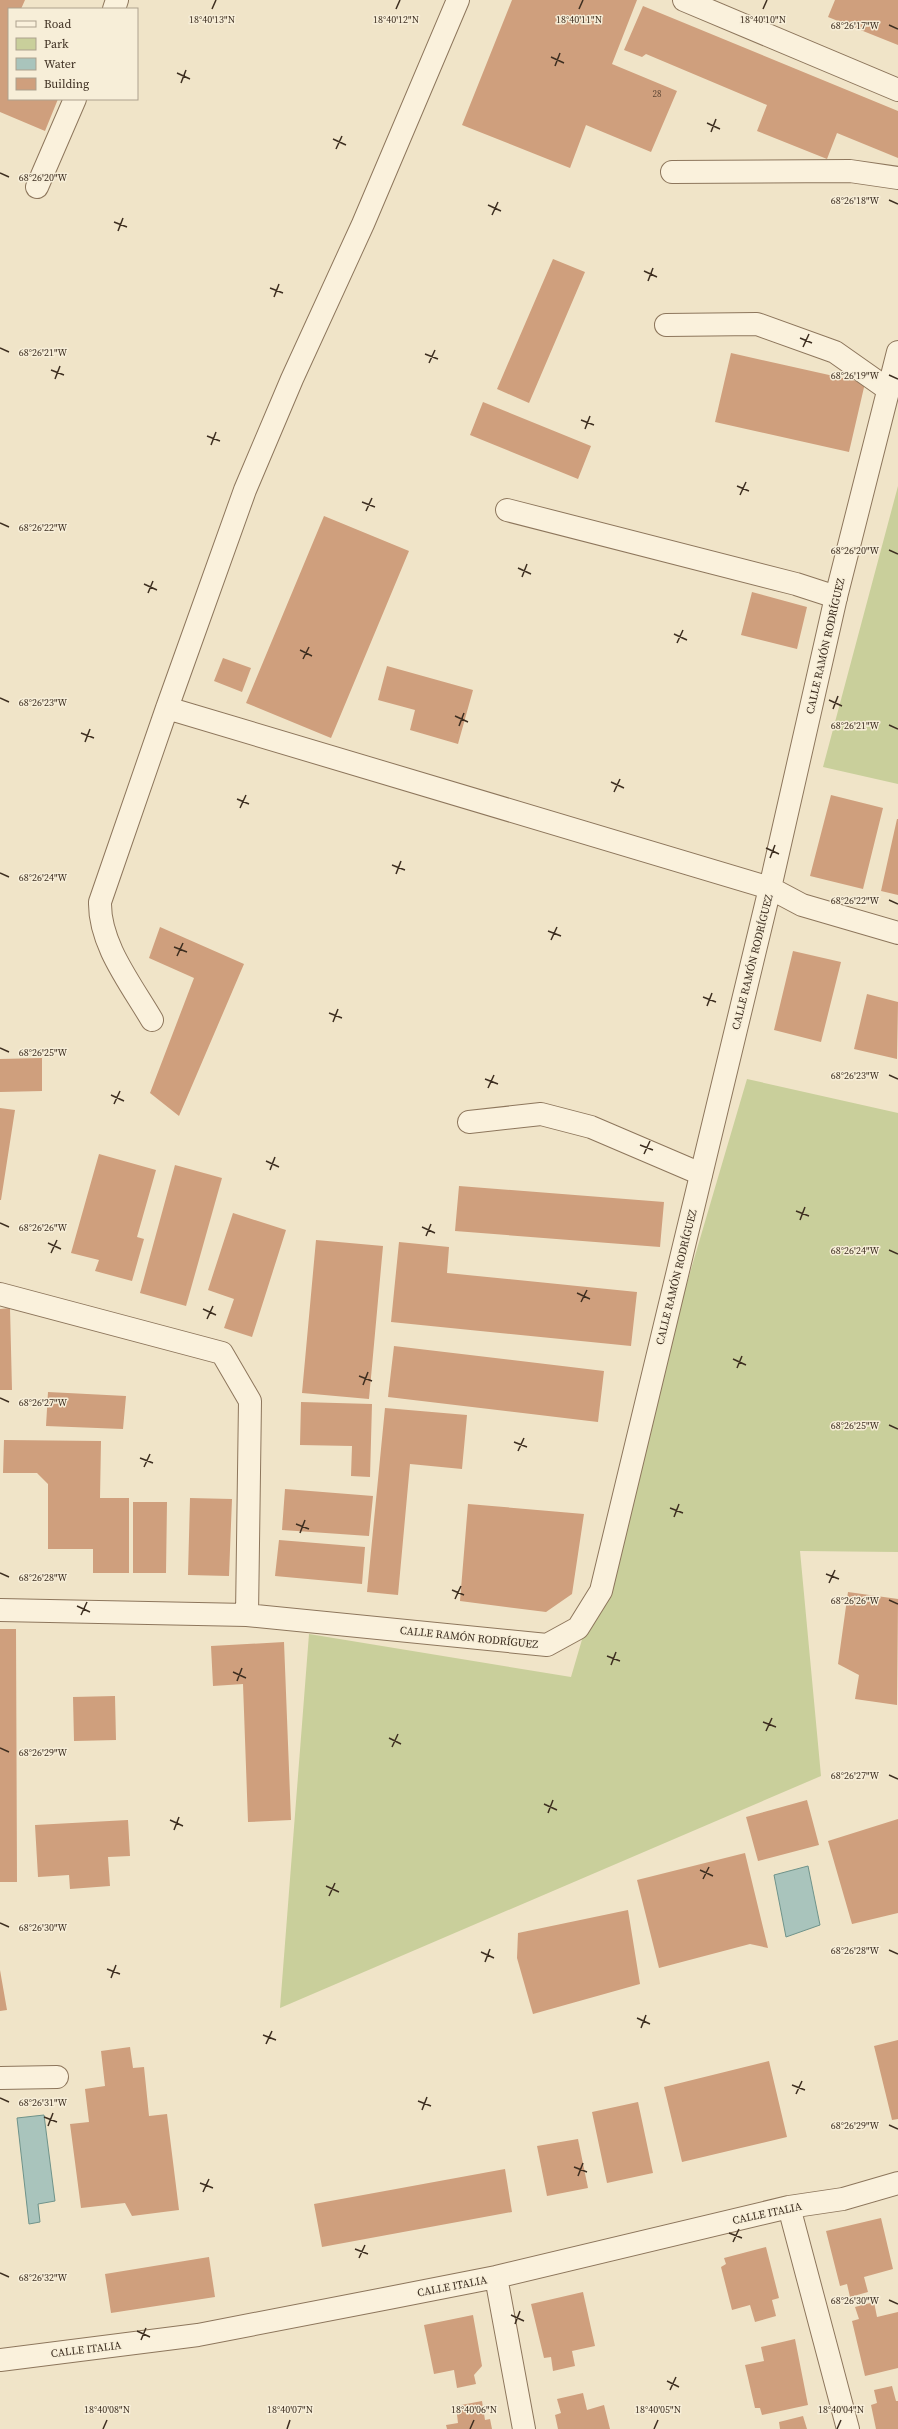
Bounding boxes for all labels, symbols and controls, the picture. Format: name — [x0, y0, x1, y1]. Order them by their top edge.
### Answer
legend — [8, 8, 138, 100]
text: 18°40'13"N — [189, 13, 235, 26]
text: 18°40'12"N — [373, 13, 419, 26]
text: 18°40'11"N — [556, 13, 602, 26]
text: 18°40'10"N — [740, 13, 786, 26]
text: Road — [44, 16, 71, 32]
text: 68°26'17"W — [831, 19, 880, 32]
text: Park — [44, 36, 69, 52]
text: Water — [44, 56, 76, 72]
text: Building — [44, 76, 89, 92]
house number: 28 — [652, 88, 662, 100]
text: 68°26'20"W — [19, 171, 68, 184]
text: 68°26'18"W — [831, 194, 880, 207]
text: 68°26'21"W — [19, 346, 68, 359]
text: 68°26'19"W — [831, 369, 880, 382]
text: 68°26'22"W — [19, 521, 68, 534]
text: 68°26'20"W — [831, 544, 880, 557]
street label: CALLE RAMÓN RODRÍGUEZ — [803, 577, 848, 716]
text: 68°26'23"W — [19, 696, 68, 709]
text: 68°26'21"W — [831, 719, 880, 732]
text: 68°26'24"W — [19, 871, 68, 884]
street label: CALLE RAMÓN RODRÍGUEZ — [728, 893, 777, 1031]
text: 68°26'22"W — [831, 894, 880, 907]
text: 68°26'25"W — [19, 1046, 68, 1059]
text: 68°26'23"W — [831, 1069, 880, 1082]
street label: CALLE RAMÓN RODRÍGUEZ — [652, 1208, 701, 1346]
text: 68°26'26"W — [19, 1221, 68, 1234]
text: 68°26'24"W — [831, 1244, 880, 1257]
text: 68°26'27"W — [19, 1396, 68, 1409]
text: 68°26'25"W — [831, 1419, 880, 1432]
text: 68°26'28"W — [19, 1571, 68, 1584]
text: 68°26'26"W — [831, 1594, 880, 1607]
street label: CALLE RAMÓN RODRÍGUEZ — [399, 1623, 539, 1652]
text: 68°26'29"W — [19, 1746, 68, 1759]
text: 68°26'27"W — [831, 1769, 880, 1782]
text: 68°26'30"W — [19, 1921, 68, 1934]
text: 68°26'28"W — [831, 1944, 880, 1957]
text: 68°26'31"W — [19, 2096, 68, 2109]
text: 68°26'29"W — [831, 2119, 880, 2132]
street label: CALLE ITALIA — [731, 2199, 804, 2228]
text: 68°26'32"W — [19, 2271, 68, 2284]
street label: CALLE ITALIA — [416, 2272, 489, 2301]
text: 68°26'30"W — [831, 2294, 880, 2307]
street label: CALLE ITALIA — [50, 2338, 123, 2361]
text: 18°40'08"N — [84, 2403, 130, 2416]
text: 18°40'07"N — [267, 2403, 313, 2416]
text: 18°40'06"N — [451, 2403, 497, 2416]
text: 18°40'05"N — [635, 2403, 681, 2416]
text: 18°40'04"N — [818, 2403, 864, 2416]

